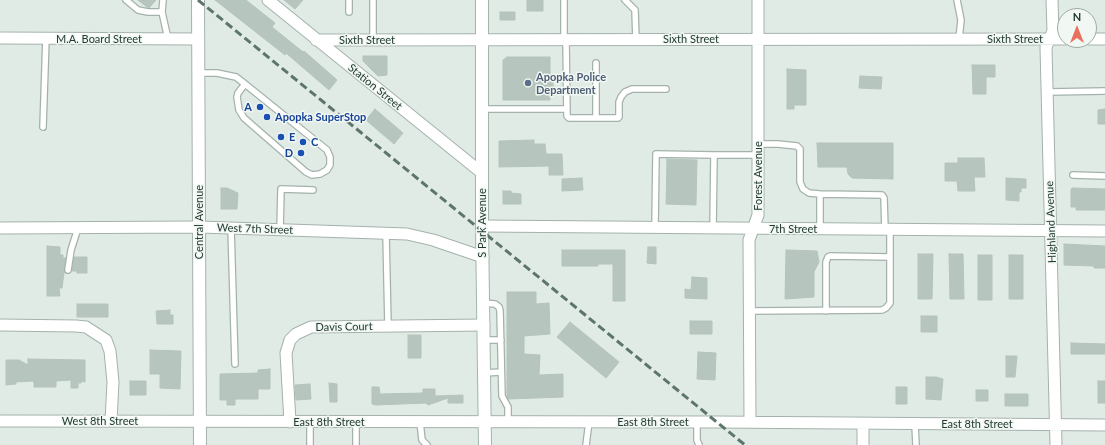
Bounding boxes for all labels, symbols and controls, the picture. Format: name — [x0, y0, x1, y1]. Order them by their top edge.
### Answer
north arrow — [1057, 8, 1097, 48]
text: N — [1073, 10, 1081, 23]
street label: M.A. Board Street — [56, 32, 142, 46]
street label: Sixth Street — [663, 32, 719, 46]
street label: Sixth Street — [987, 32, 1043, 46]
street label: Sixth Street — [339, 33, 395, 47]
street label: Station Street — [345, 61, 405, 113]
place label: Apopka Police Department — [536, 70, 606, 96]
marker: Apopka Police Department — [523, 78, 533, 88]
place label: A — [244, 100, 252, 114]
marker: A — [255, 102, 265, 112]
place label: Apopka SuperStop — [275, 110, 366, 124]
marker: Apopka SuperStop — [262, 112, 272, 122]
place label: E — [289, 130, 295, 144]
marker: E — [276, 132, 286, 142]
place label: C — [311, 135, 318, 149]
marker: C — [298, 137, 308, 147]
street label: Forest Avenue — [751, 141, 765, 211]
place label: D — [285, 146, 293, 160]
marker: D — [296, 148, 306, 158]
street label: Highland Avenue — [1043, 181, 1059, 263]
street label: Central Avenue — [192, 185, 206, 259]
street label: S Park Avenue — [475, 188, 489, 258]
street label: West 7th Street — [217, 221, 293, 237]
street label: 7th Street — [769, 222, 817, 236]
street label: Davis Court — [315, 320, 373, 334]
street label: West 8th Street — [62, 414, 138, 428]
street label: East 8th Street — [293, 415, 365, 429]
street label: East 8th Street — [617, 415, 689, 429]
street label: East 8th Street — [941, 417, 1013, 431]

